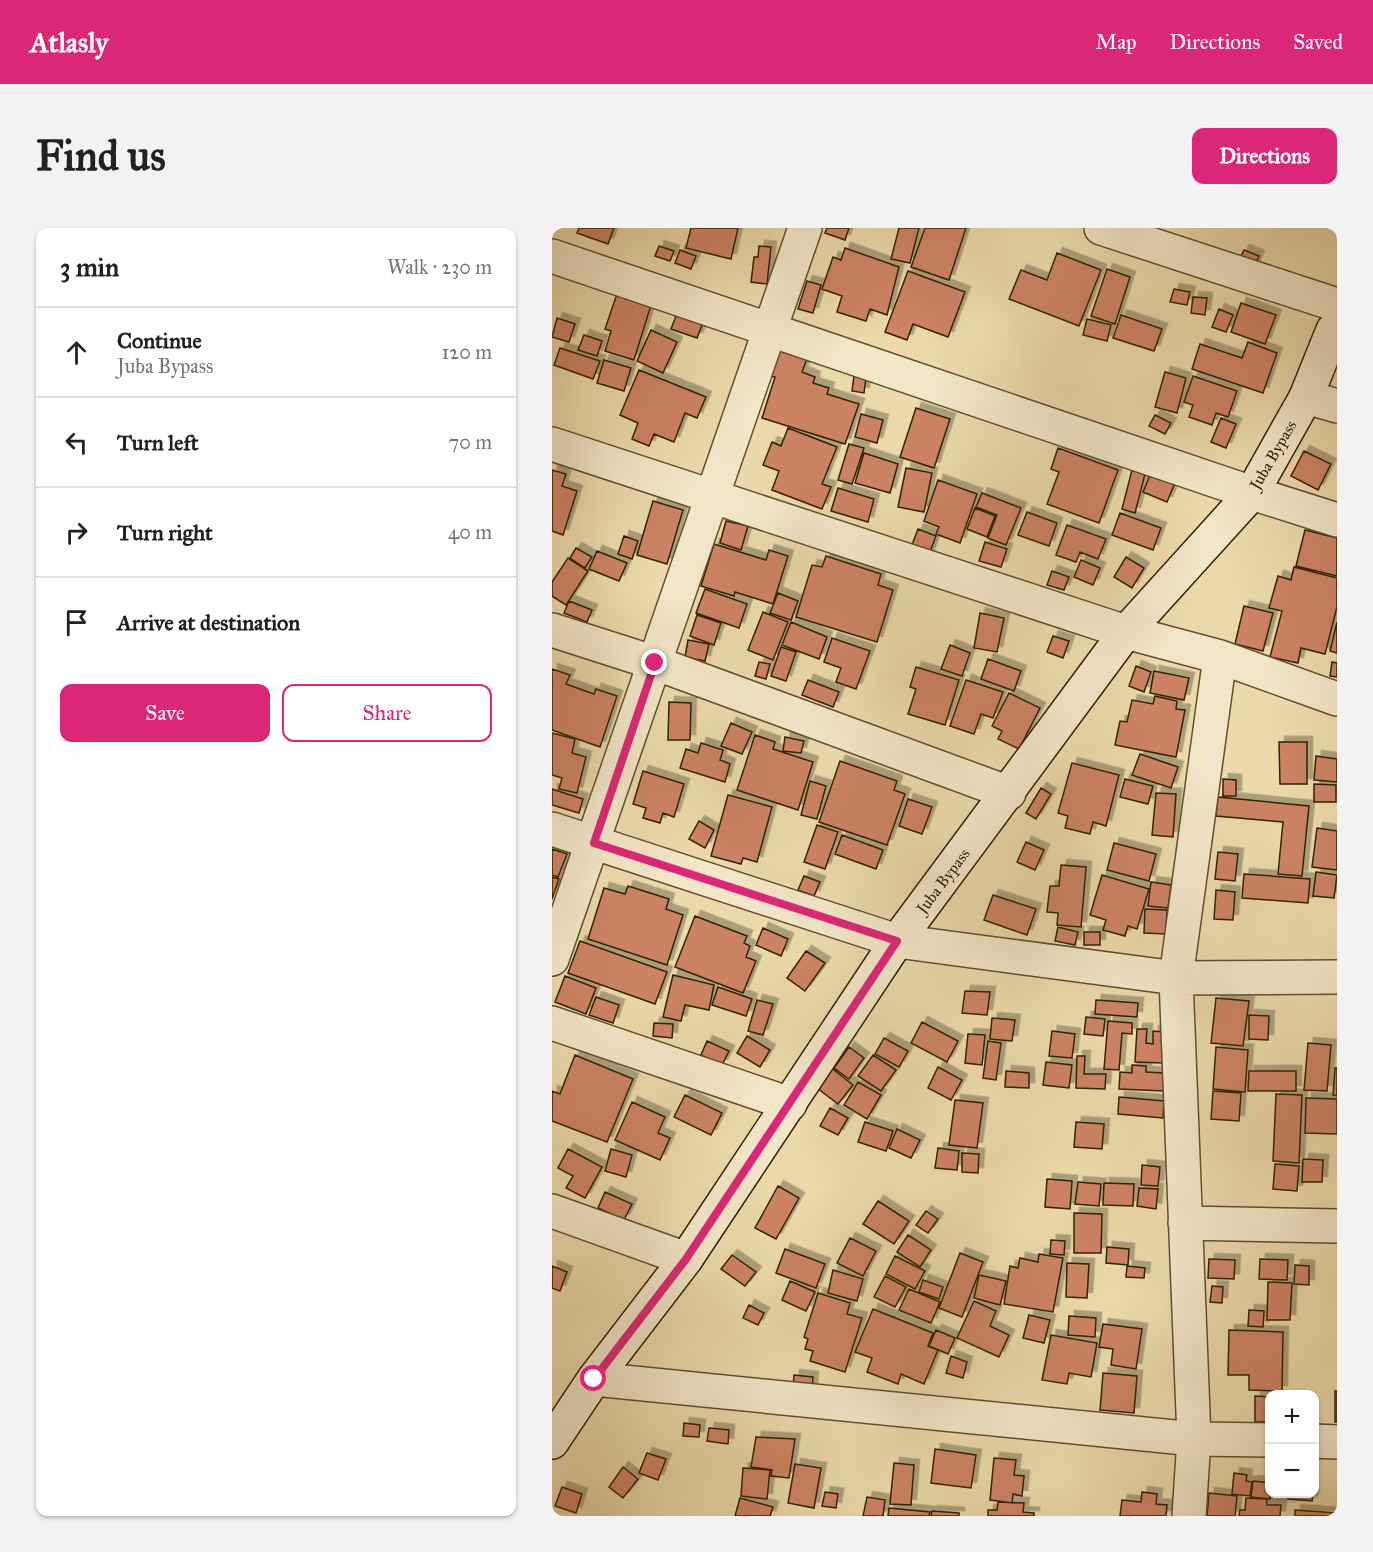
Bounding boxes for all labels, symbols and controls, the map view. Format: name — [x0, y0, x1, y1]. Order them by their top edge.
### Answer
text: Atlasly — [30, 25, 108, 60]
text: Map — [1096, 29, 1137, 55]
text: Directions — [1170, 29, 1260, 55]
text: Saved — [1293, 29, 1343, 55]
button: Directions — [1192, 128, 1337, 184]
text: Find us — [36, 130, 166, 182]
text: 3 min — [60, 251, 119, 283]
text: Walk · 230 m — [387, 255, 492, 279]
text: Continue — [117, 327, 202, 354]
icon: ahead — [60, 336, 93, 369]
text: 120 m — [441, 340, 492, 364]
text: Juba Bypass — [117, 354, 213, 378]
street label: Juba Bypass — [1245, 417, 1301, 495]
icon: left — [60, 426, 93, 459]
text: Turn left — [117, 429, 199, 456]
text: 70 m — [449, 430, 492, 454]
icon: right — [60, 516, 93, 549]
text: Turn right — [117, 519, 213, 546]
text: 40 m — [448, 520, 492, 544]
icon: arrive — [60, 606, 93, 639]
text: Arrive at destination — [117, 609, 300, 636]
route end — [641, 649, 667, 675]
button: Save — [60, 684, 270, 742]
button: Share — [282, 684, 492, 742]
street label: Juba Bypass — [911, 844, 975, 920]
route start — [580, 1365, 606, 1391]
map controls — [1265, 1390, 1319, 1498]
button: + — [1265, 1390, 1319, 1444]
button: − — [1265, 1444, 1319, 1498]

